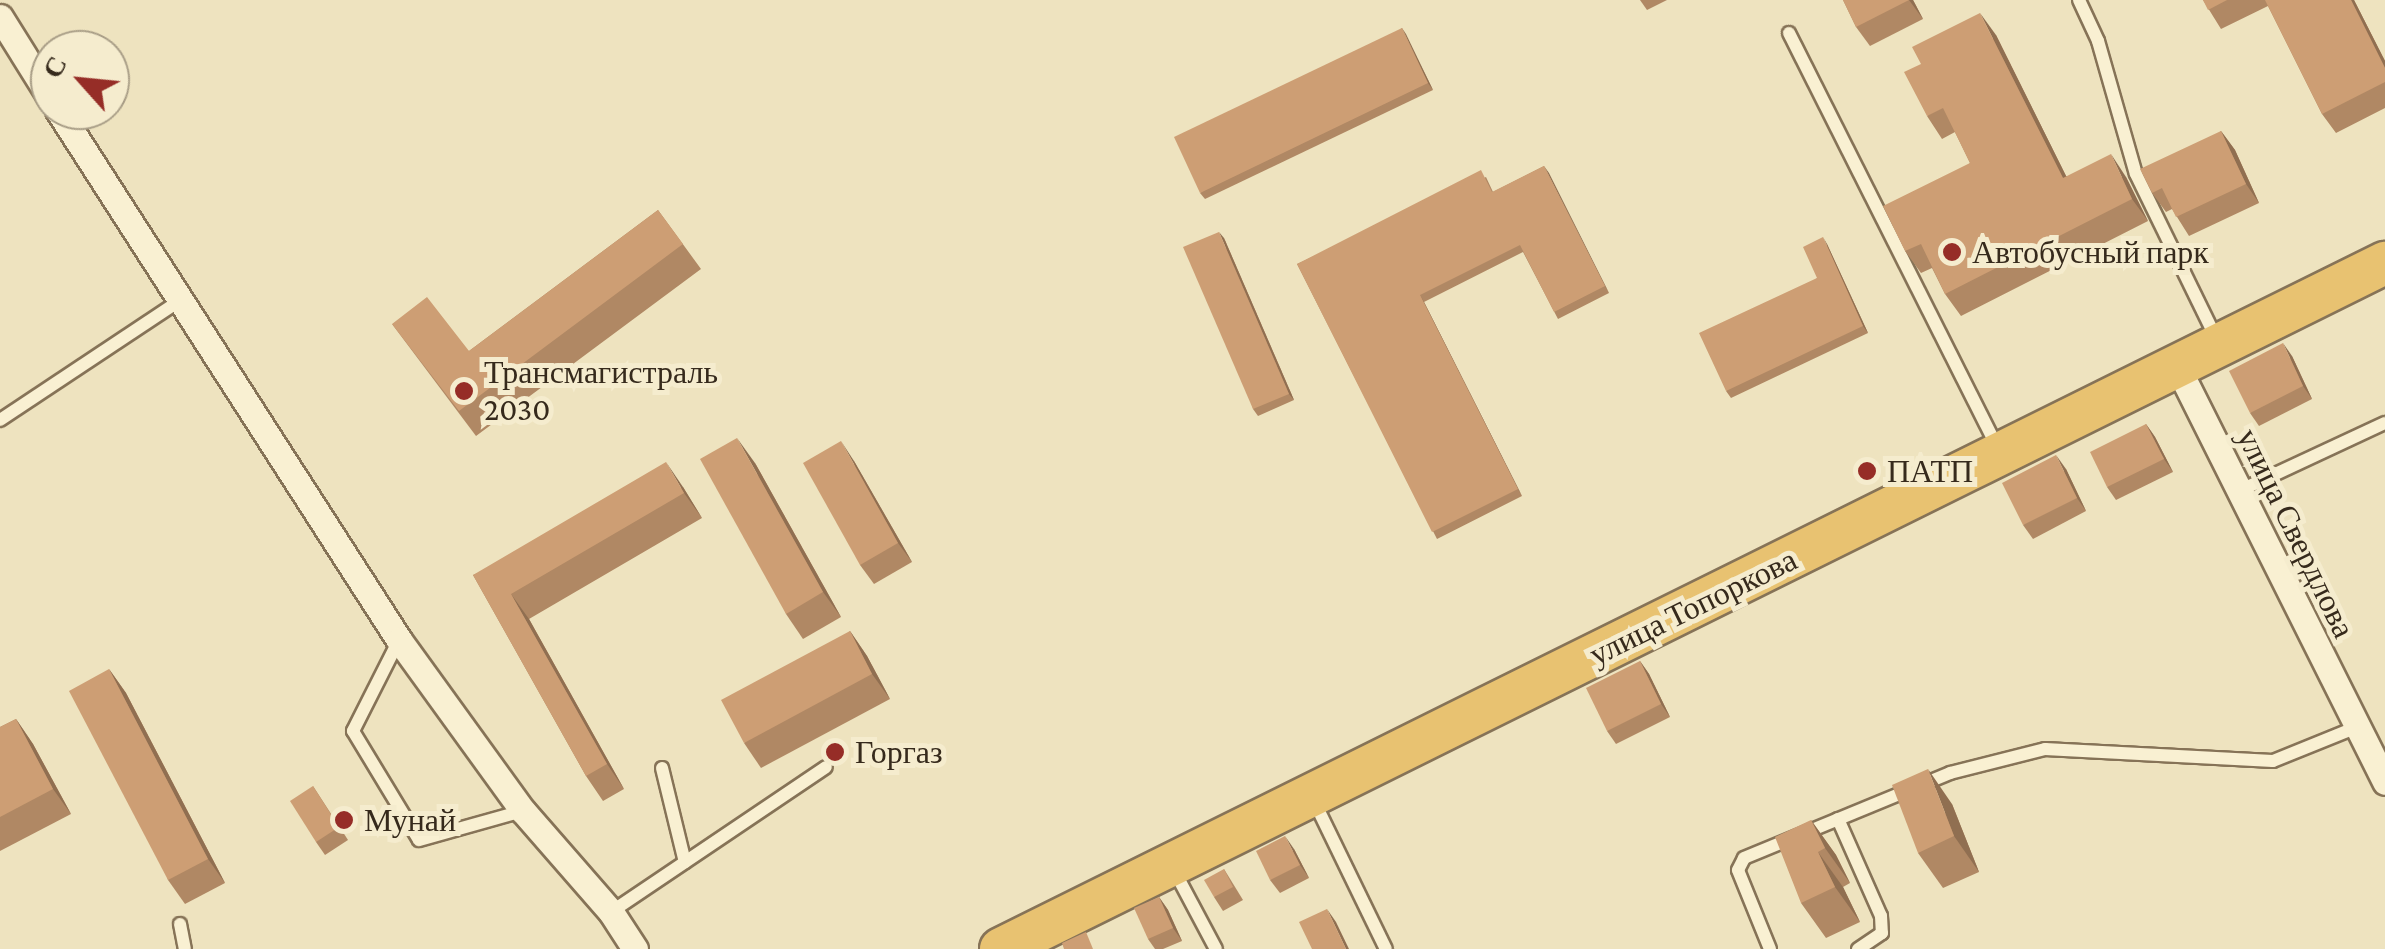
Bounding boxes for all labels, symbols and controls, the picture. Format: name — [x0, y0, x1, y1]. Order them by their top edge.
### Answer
north arrow — [30, 30, 130, 130]
text: С — [36, 51, 73, 83]
place label: Автобусный парк — [1972, 233, 2209, 271]
marker: Автобусный парк — [1941, 241, 1963, 263]
place label: Трансмагистраль 2030 — [484, 354, 718, 429]
marker: Трансмагистраль 2030 — [453, 380, 475, 402]
street label: улица Свердлова — [2229, 422, 2363, 644]
place label: ПАТП — [1887, 452, 1973, 490]
marker: ПАТП — [1856, 460, 1878, 482]
street label: улица Топоркова — [1583, 540, 1803, 674]
place label: Горгаз — [855, 733, 943, 771]
marker: Горгаз — [824, 741, 846, 763]
place label: Мунай — [364, 801, 456, 839]
marker: Мунай — [333, 809, 355, 831]

